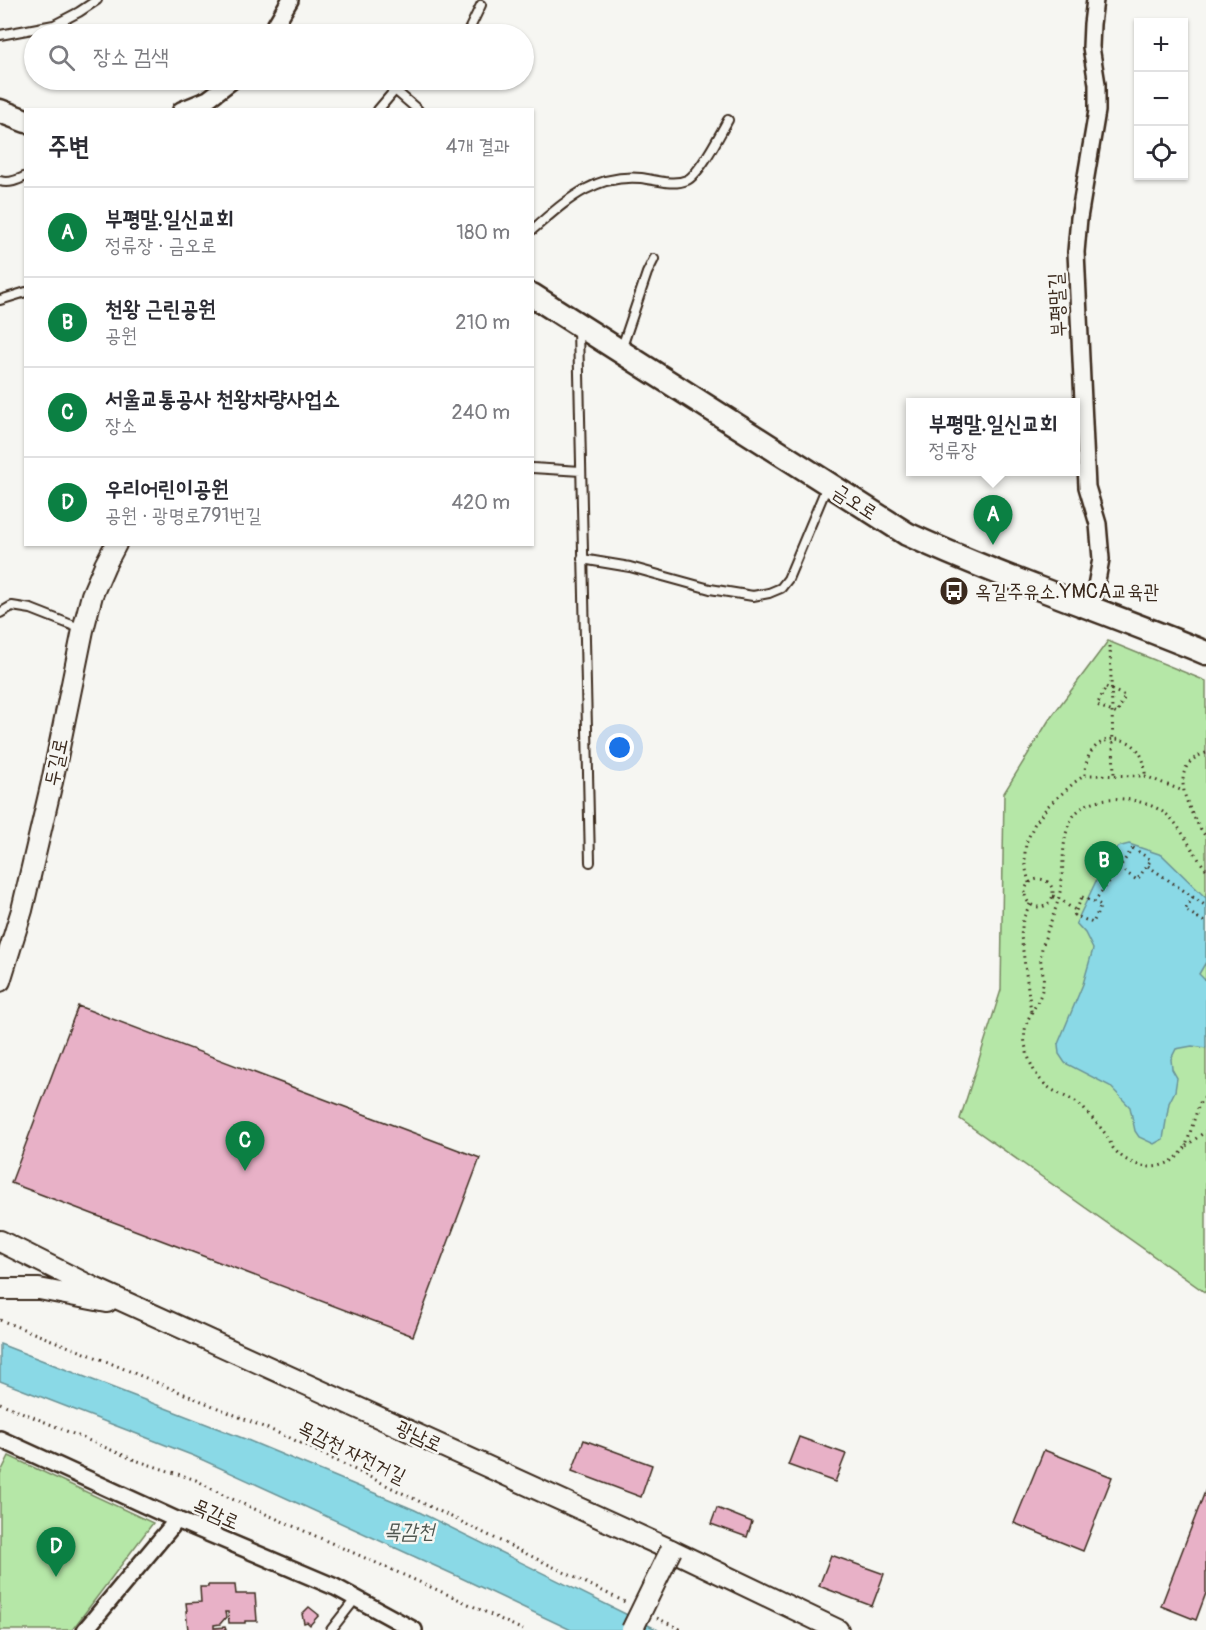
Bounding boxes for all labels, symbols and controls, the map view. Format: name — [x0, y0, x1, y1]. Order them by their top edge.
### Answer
map controls — [1134, 18, 1188, 180]
button: + — [1134, 18, 1188, 72]
search box — [24, 24, 534, 90]
icon: search — [45, 41, 78, 74]
text: 장소 검색 — [93, 43, 169, 71]
button: − — [1134, 72, 1188, 126]
button: locate — [1134, 126, 1188, 180]
text: 주변 — [48, 131, 90, 163]
text: 4개 결과 — [446, 134, 510, 159]
text: 부평말.일신교회 — [105, 205, 234, 233]
text: A — [61, 220, 74, 245]
text: 180 m — [456, 220, 510, 245]
text: 정류장 · 금오로 — [105, 233, 217, 258]
street label: 부평말길 — [1043, 272, 1071, 338]
text: 천왕 근린공원 — [105, 295, 216, 323]
text: B — [62, 310, 73, 335]
text: 210 m — [455, 310, 510, 335]
text: 공원 — [105, 323, 137, 348]
text: 서울교통공사 천왕차량사업소 — [105, 385, 340, 413]
popup — [906, 398, 1080, 476]
text: C — [61, 400, 74, 425]
text: 240 m — [451, 400, 510, 425]
text: 부평말.일신교회 — [929, 410, 1057, 438]
text: 장소 — [105, 413, 137, 438]
text: 정류장 — [929, 438, 977, 463]
text: 우리어린이공원 — [105, 475, 229, 503]
street label: 금오로 — [828, 478, 882, 526]
text: D — [61, 490, 74, 515]
text: 420 m — [451, 490, 510, 515]
pin: A — [974, 496, 1012, 545]
text: 공원 · 광명로791번길 — [105, 503, 262, 528]
bus stop icon: 옥길주유소.YMCA교육관 — [938, 575, 970, 607]
place label: 옥길주유소.YMCA교육관 — [975, 579, 1159, 604]
your location — [605, 733, 634, 762]
street label: 두길로 — [39, 736, 73, 788]
pin: B — [1084, 842, 1124, 891]
pin: C — [226, 1122, 264, 1171]
street label: 광남로 — [392, 1414, 446, 1458]
street label: 목감천 자전거길 — [294, 1415, 410, 1489]
street label: 목감로 — [189, 1493, 243, 1535]
water label: 목감천 — [384, 1518, 436, 1545]
pin: D — [36, 1528, 76, 1577]

